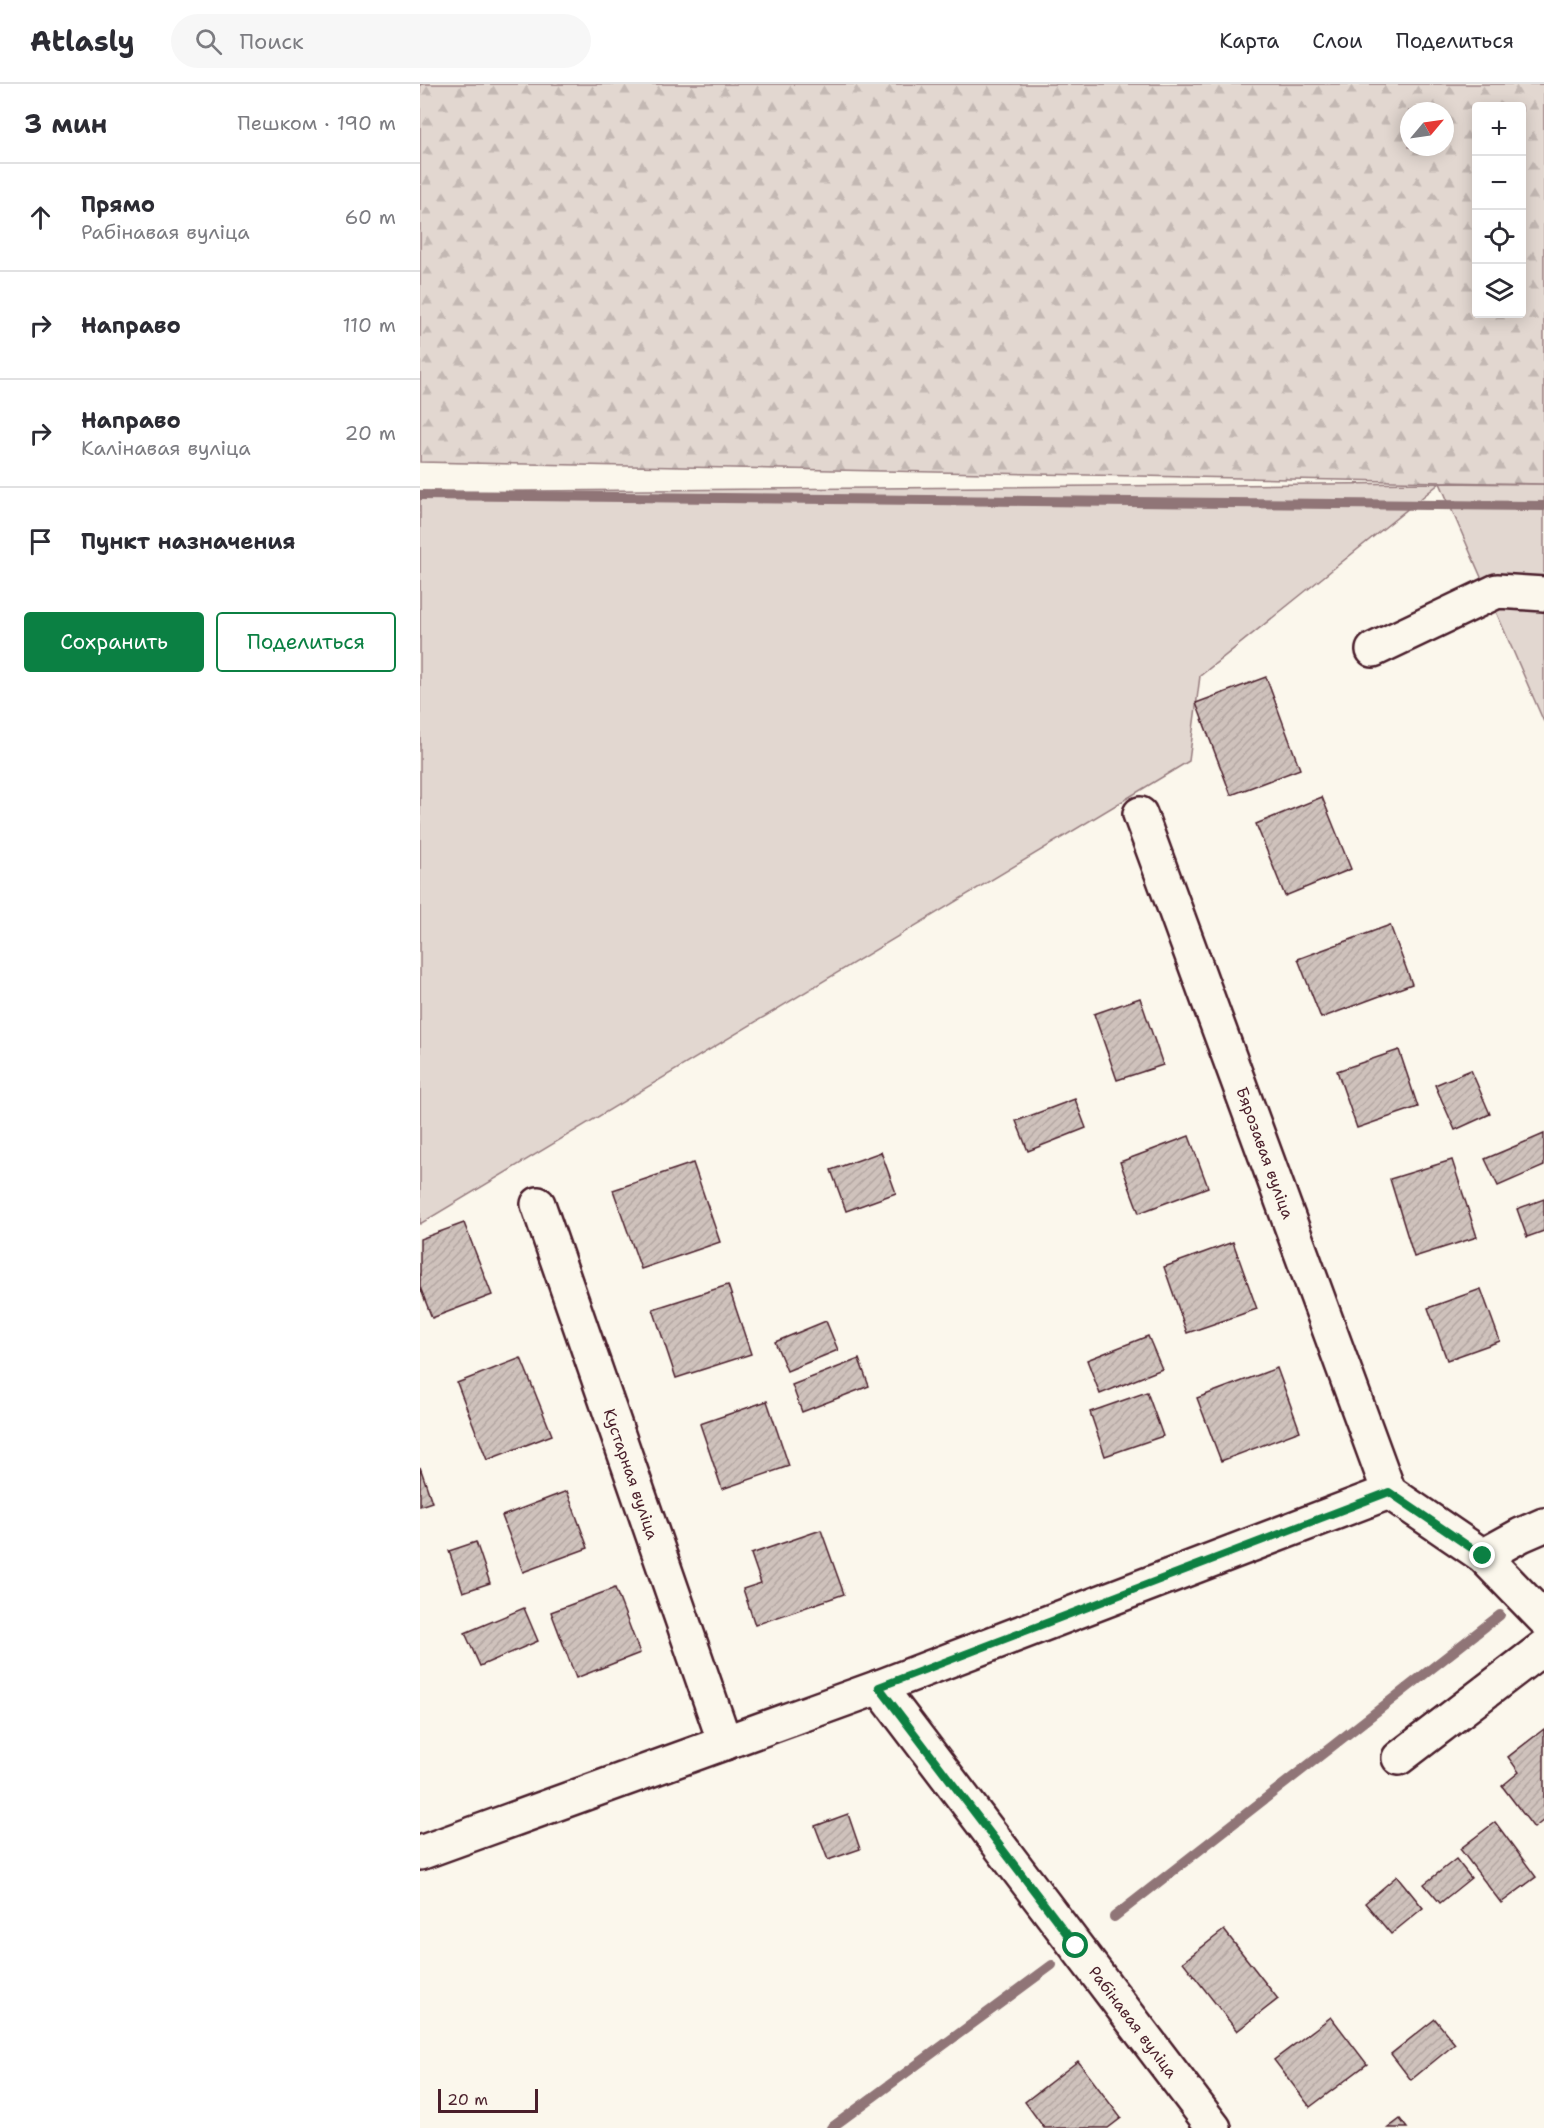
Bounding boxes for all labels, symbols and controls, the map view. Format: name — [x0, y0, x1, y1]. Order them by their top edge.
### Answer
search box — [171, 14, 591, 68]
text: Atlasly — [30, 22, 135, 60]
icon: search — [192, 25, 225, 58]
text: Поиск — [240, 27, 304, 56]
text: Карта — [1219, 27, 1279, 55]
text: Слои — [1312, 27, 1363, 55]
text: Поделиться — [1396, 27, 1514, 55]
north arrow — [1400, 102, 1454, 156]
map controls — [1472, 102, 1526, 318]
button: + — [1472, 102, 1526, 156]
text: 3 мин — [24, 106, 107, 141]
text: Пешком · 190 m — [238, 110, 396, 136]
button: − — [1472, 156, 1526, 210]
text: Прямо — [81, 190, 155, 219]
icon: ahead — [24, 201, 57, 234]
text: 60 m — [344, 204, 396, 230]
button: locate — [1472, 210, 1526, 264]
text: Рабінавая вуліца — [81, 219, 250, 245]
button: layers — [1472, 264, 1526, 318]
icon: right — [24, 309, 57, 342]
text: Направо — [81, 311, 181, 340]
text: 110 m — [342, 312, 396, 338]
text: Направо — [81, 406, 181, 435]
icon: right — [24, 417, 57, 450]
text: 20 m — [345, 420, 396, 446]
text: Калінавая вуліца — [81, 435, 251, 461]
icon: arrive — [24, 525, 57, 558]
text: Пункт назначения — [81, 527, 295, 556]
button: Сохранить — [24, 612, 204, 672]
button: Поделиться — [216, 612, 396, 672]
street label: Бярозавая вуліца — [1231, 1084, 1299, 1222]
street label: Кустарная вуліца — [599, 1406, 663, 1542]
route end — [1469, 1542, 1495, 1568]
route start — [1062, 1932, 1088, 1958]
street label: Рабінавая вуліца — [1084, 1962, 1182, 2082]
scale bar — [438, 2086, 538, 2114]
text: 20 m — [447, 2089, 488, 2110]

